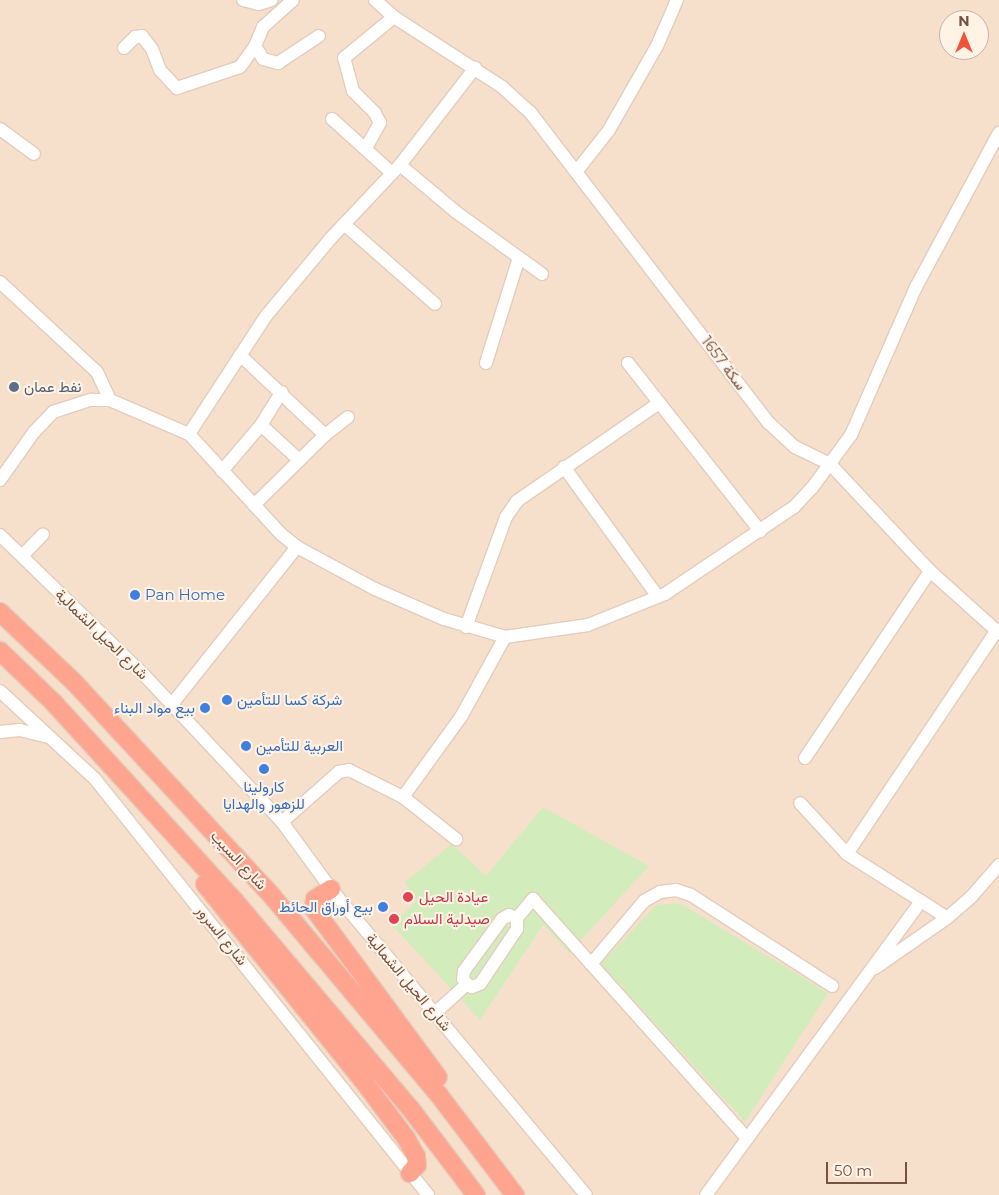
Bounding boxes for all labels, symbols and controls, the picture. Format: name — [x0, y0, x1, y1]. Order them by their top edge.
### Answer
north arrow — [939, 10, 989, 60]
text: N — [958, 12, 970, 30]
street label: سكة 1657 — [698, 332, 750, 394]
place label: نفط عمان — [24, 378, 82, 396]
marker: نفط عمان — [8, 381, 20, 393]
street label: شارع الحيل الشمالية — [52, 585, 152, 683]
place label: Pan Home — [145, 586, 225, 604]
marker: Pan Home — [129, 589, 141, 601]
place label: شركة كسا للتأمين — [237, 691, 342, 709]
marker: شركة كسا للتأمين — [221, 694, 233, 706]
place label: بيع مواد البناء — [114, 699, 195, 717]
marker: بيع مواد البناء — [199, 702, 211, 714]
place label: العربية للتأمين — [256, 737, 343, 755]
marker: العربية للتأمين — [240, 740, 252, 752]
marker: كارولينا للزهور والهدايا — [258, 763, 270, 775]
place label: كارولينا للزهور والهدايا — [223, 777, 305, 812]
street label: شارع السيب — [207, 827, 271, 893]
place label: عيادة الحيل — [419, 888, 488, 906]
marker: عيادة الحيل — [401, 890, 415, 904]
place label: بيع أوراق الحائط — [279, 898, 373, 916]
street label: شارع السرور — [192, 901, 252, 969]
marker: بيع أوراق الحائط — [377, 901, 389, 913]
place label: صيدلية السلام — [404, 910, 490, 928]
marker: صيدلية السلام — [388, 913, 400, 925]
street label: شارع الحيل الشمالية — [363, 929, 455, 1035]
scale bar — [829, 1152, 910, 1184]
text: 50 m — [834, 1161, 872, 1180]

